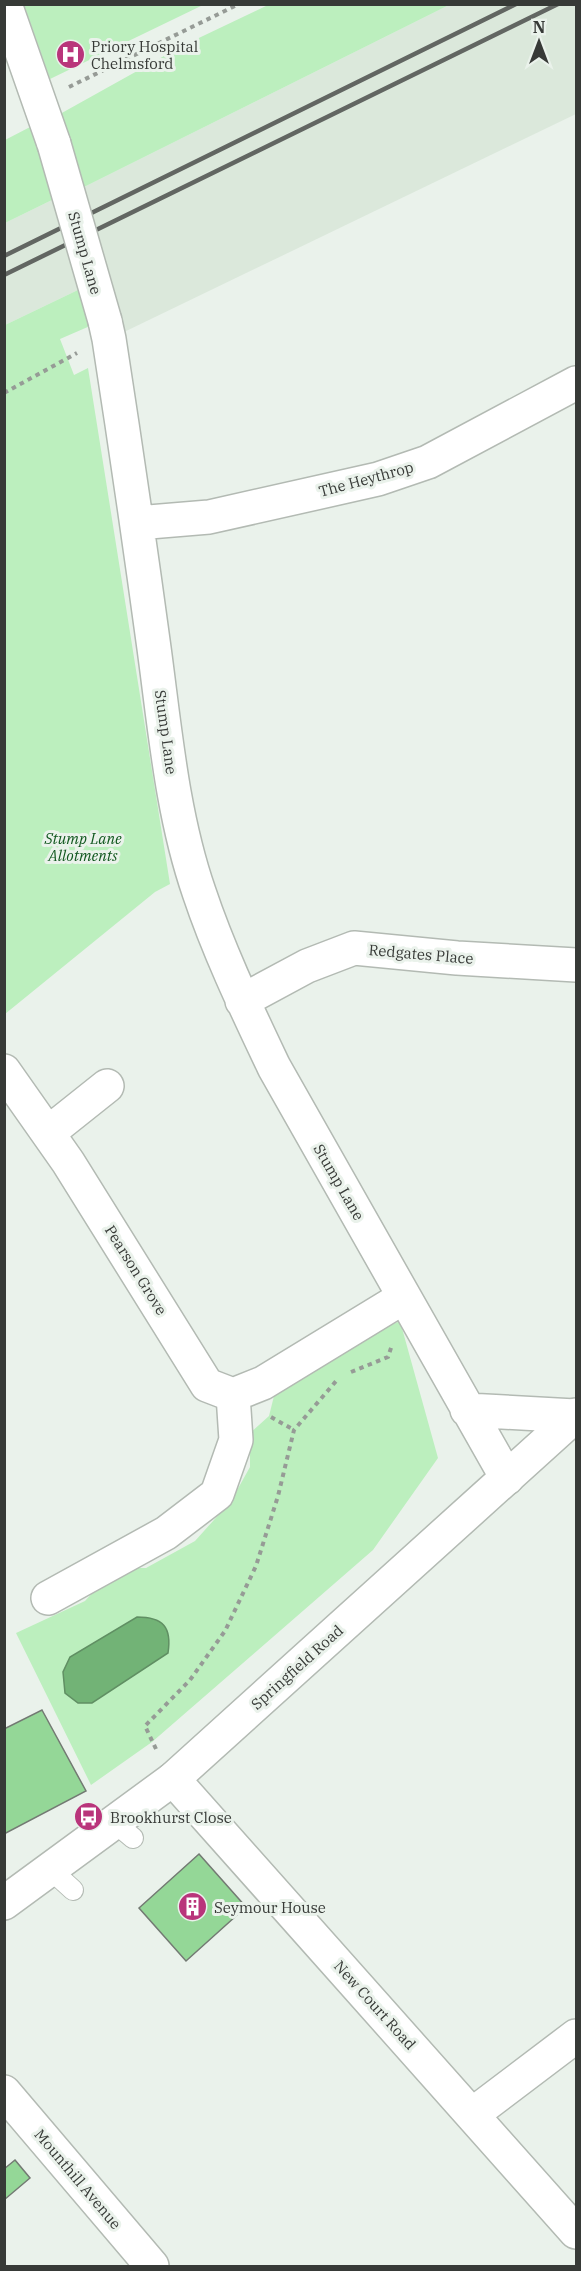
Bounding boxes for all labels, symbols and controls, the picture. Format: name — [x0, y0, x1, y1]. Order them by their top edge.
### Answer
north arrow — [509, 12, 569, 72]
text: N — [533, 17, 545, 37]
place label: Priory Hospital Chelmsford — [91, 37, 198, 73]
hospital icon: Priory Hospital Chelmsford — [54, 39, 86, 71]
street label: Stump Lane — [64, 209, 106, 297]
street label: The Heythrop — [316, 457, 416, 501]
street label: Stump Lane — [151, 689, 181, 775]
park label: Stump Lane Allotments — [43, 829, 122, 865]
street label: Redgates Place — [368, 940, 474, 968]
street label: Stump Lane — [309, 1140, 369, 1224]
street label: Pearson Grove — [101, 1221, 171, 1319]
street label: Springfield Road — [247, 1621, 347, 1713]
bus stop icon: Brookhurst Close — [73, 1801, 105, 1833]
place label: Brookhurst Close — [110, 1808, 232, 1827]
building icon: Seymour House — [177, 1891, 209, 1923]
place label: Seymour House — [214, 1898, 326, 1917]
street label: New Court Road — [330, 1956, 420, 2054]
street label: Mounthill Avenue — [31, 2125, 125, 2233]

